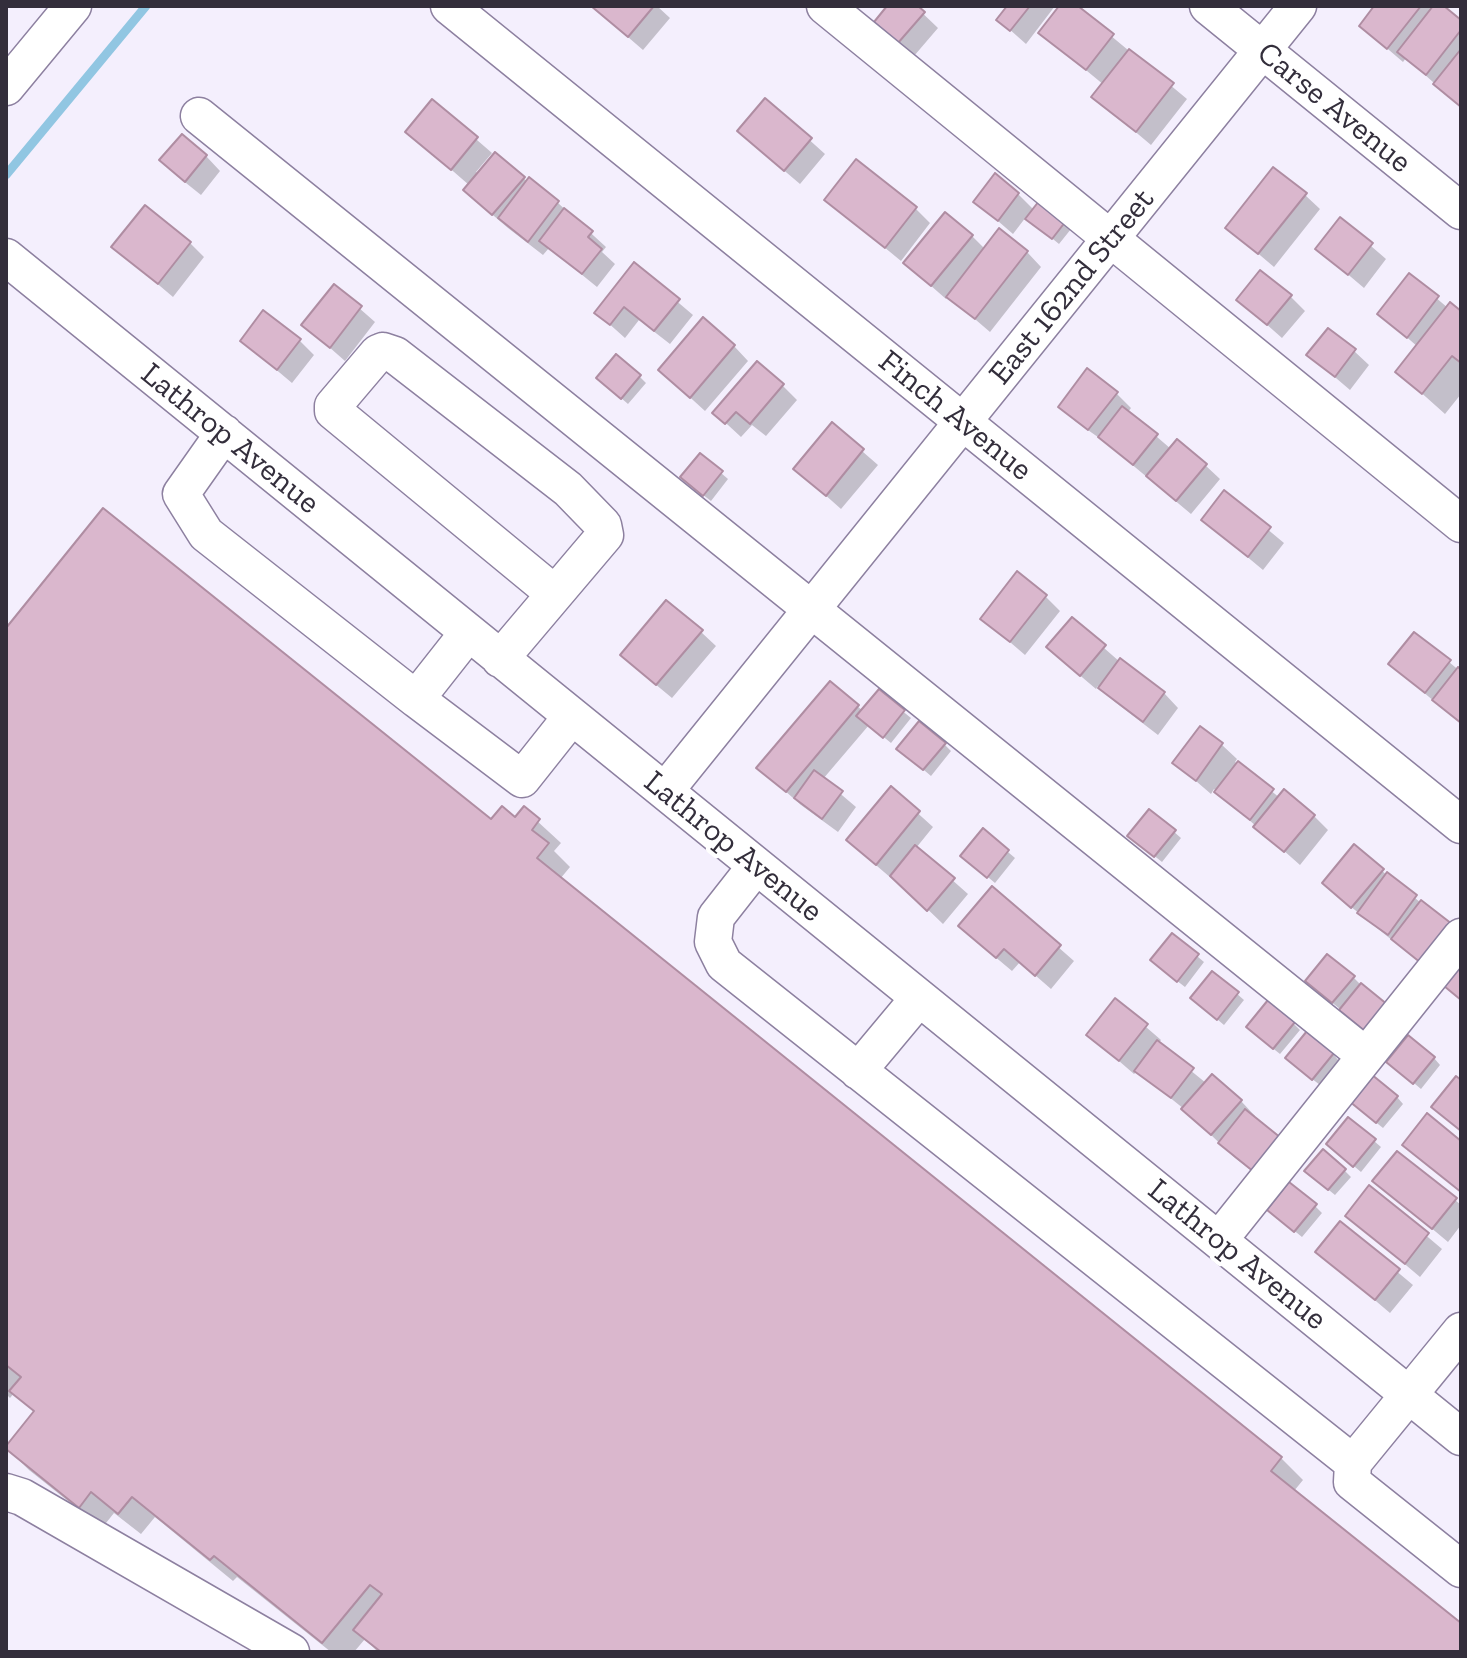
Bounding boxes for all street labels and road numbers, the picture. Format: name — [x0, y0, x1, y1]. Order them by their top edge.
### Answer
street label: Carse Avenue — [1249, 34, 1419, 182]
street label: East 162nd Street — [981, 181, 1163, 393]
street label: Finch Avenue — [870, 342, 1040, 490]
street label: Lathrop Avenue — [133, 355, 327, 523]
street label: Lathrop Avenue — [636, 763, 830, 931]
street label: Lathrop Avenue — [1140, 1171, 1334, 1339]

